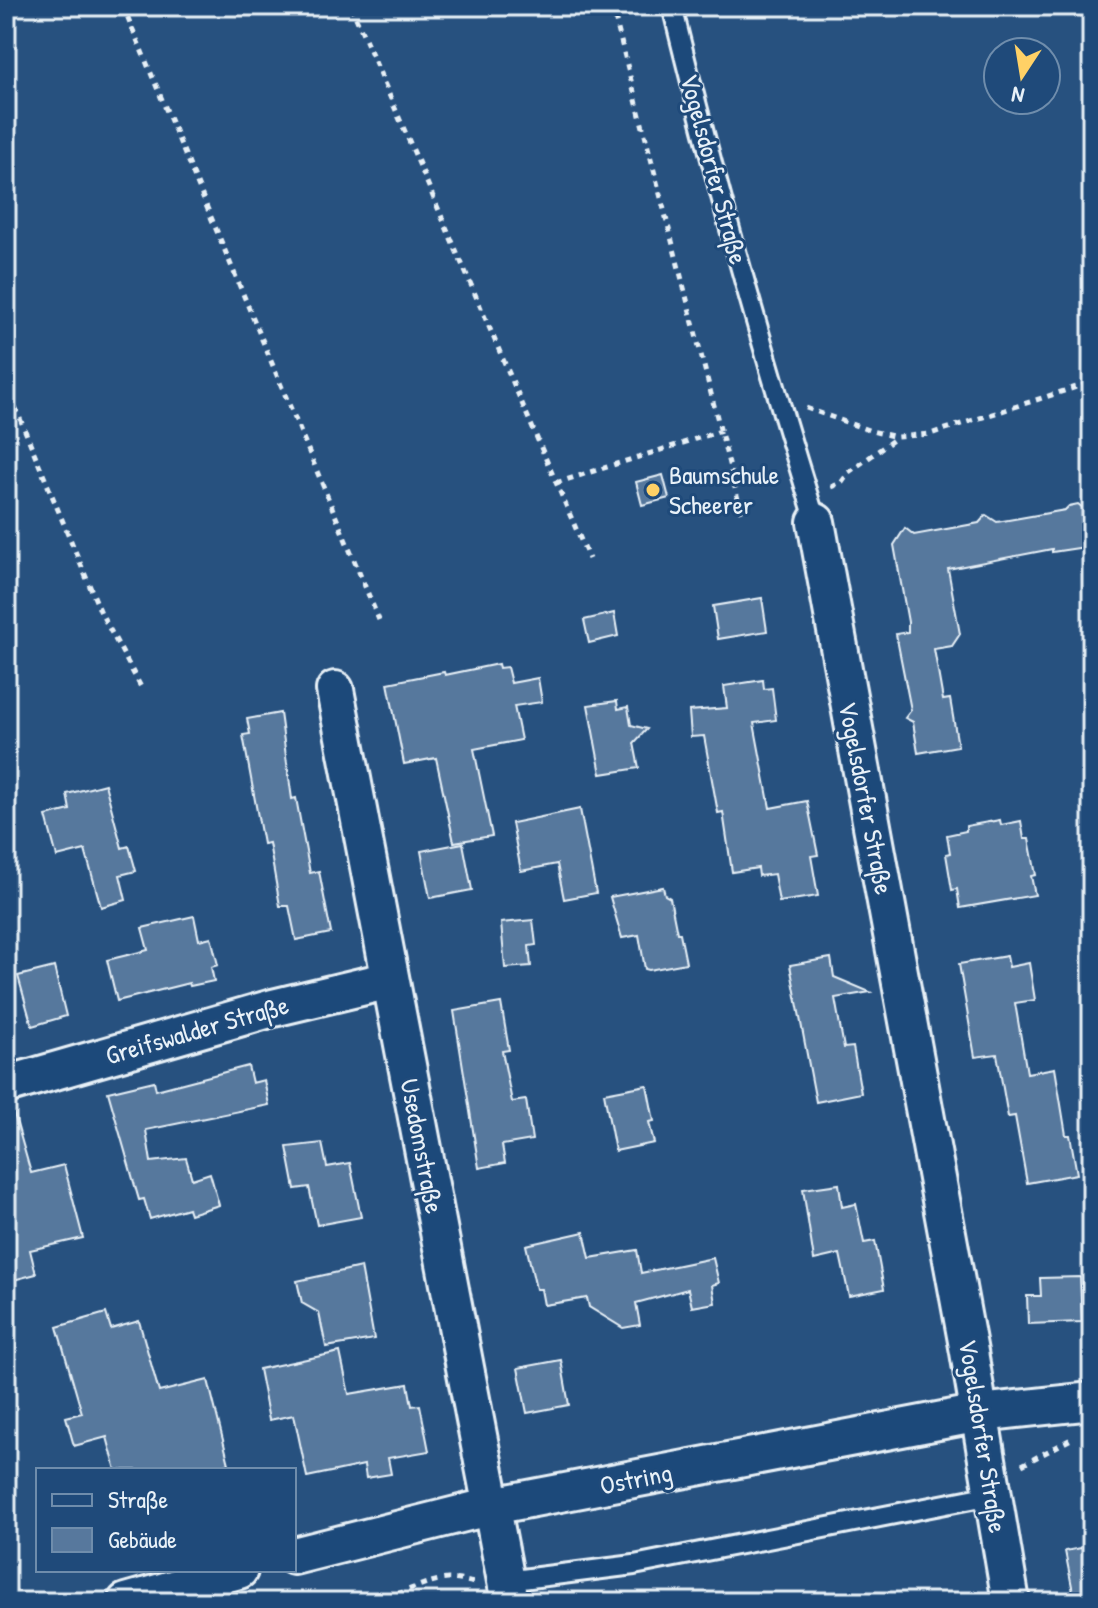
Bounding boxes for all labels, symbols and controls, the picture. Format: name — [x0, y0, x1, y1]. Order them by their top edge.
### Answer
north arrow — [982, 36, 1062, 116]
street label: Vogelsdorfer Straße — [672, 70, 757, 268]
text: N — [1009, 80, 1027, 111]
place label: Baumschule Scheerer — [669, 457, 779, 522]
marker: Baumschule Scheerer — [644, 481, 662, 499]
street label: Vogelsdorfer Straße — [831, 699, 902, 897]
street label: Greifswalder Straße — [101, 987, 292, 1072]
street label: Usedomstraße — [392, 1076, 453, 1216]
street label: Vogelsdorfer Straße — [951, 1337, 1016, 1535]
street label: Ostring — [597, 1454, 675, 1503]
legend — [36, 1468, 296, 1572]
text: Straße — [108, 1483, 169, 1515]
text: Gebäude — [108, 1523, 177, 1555]

